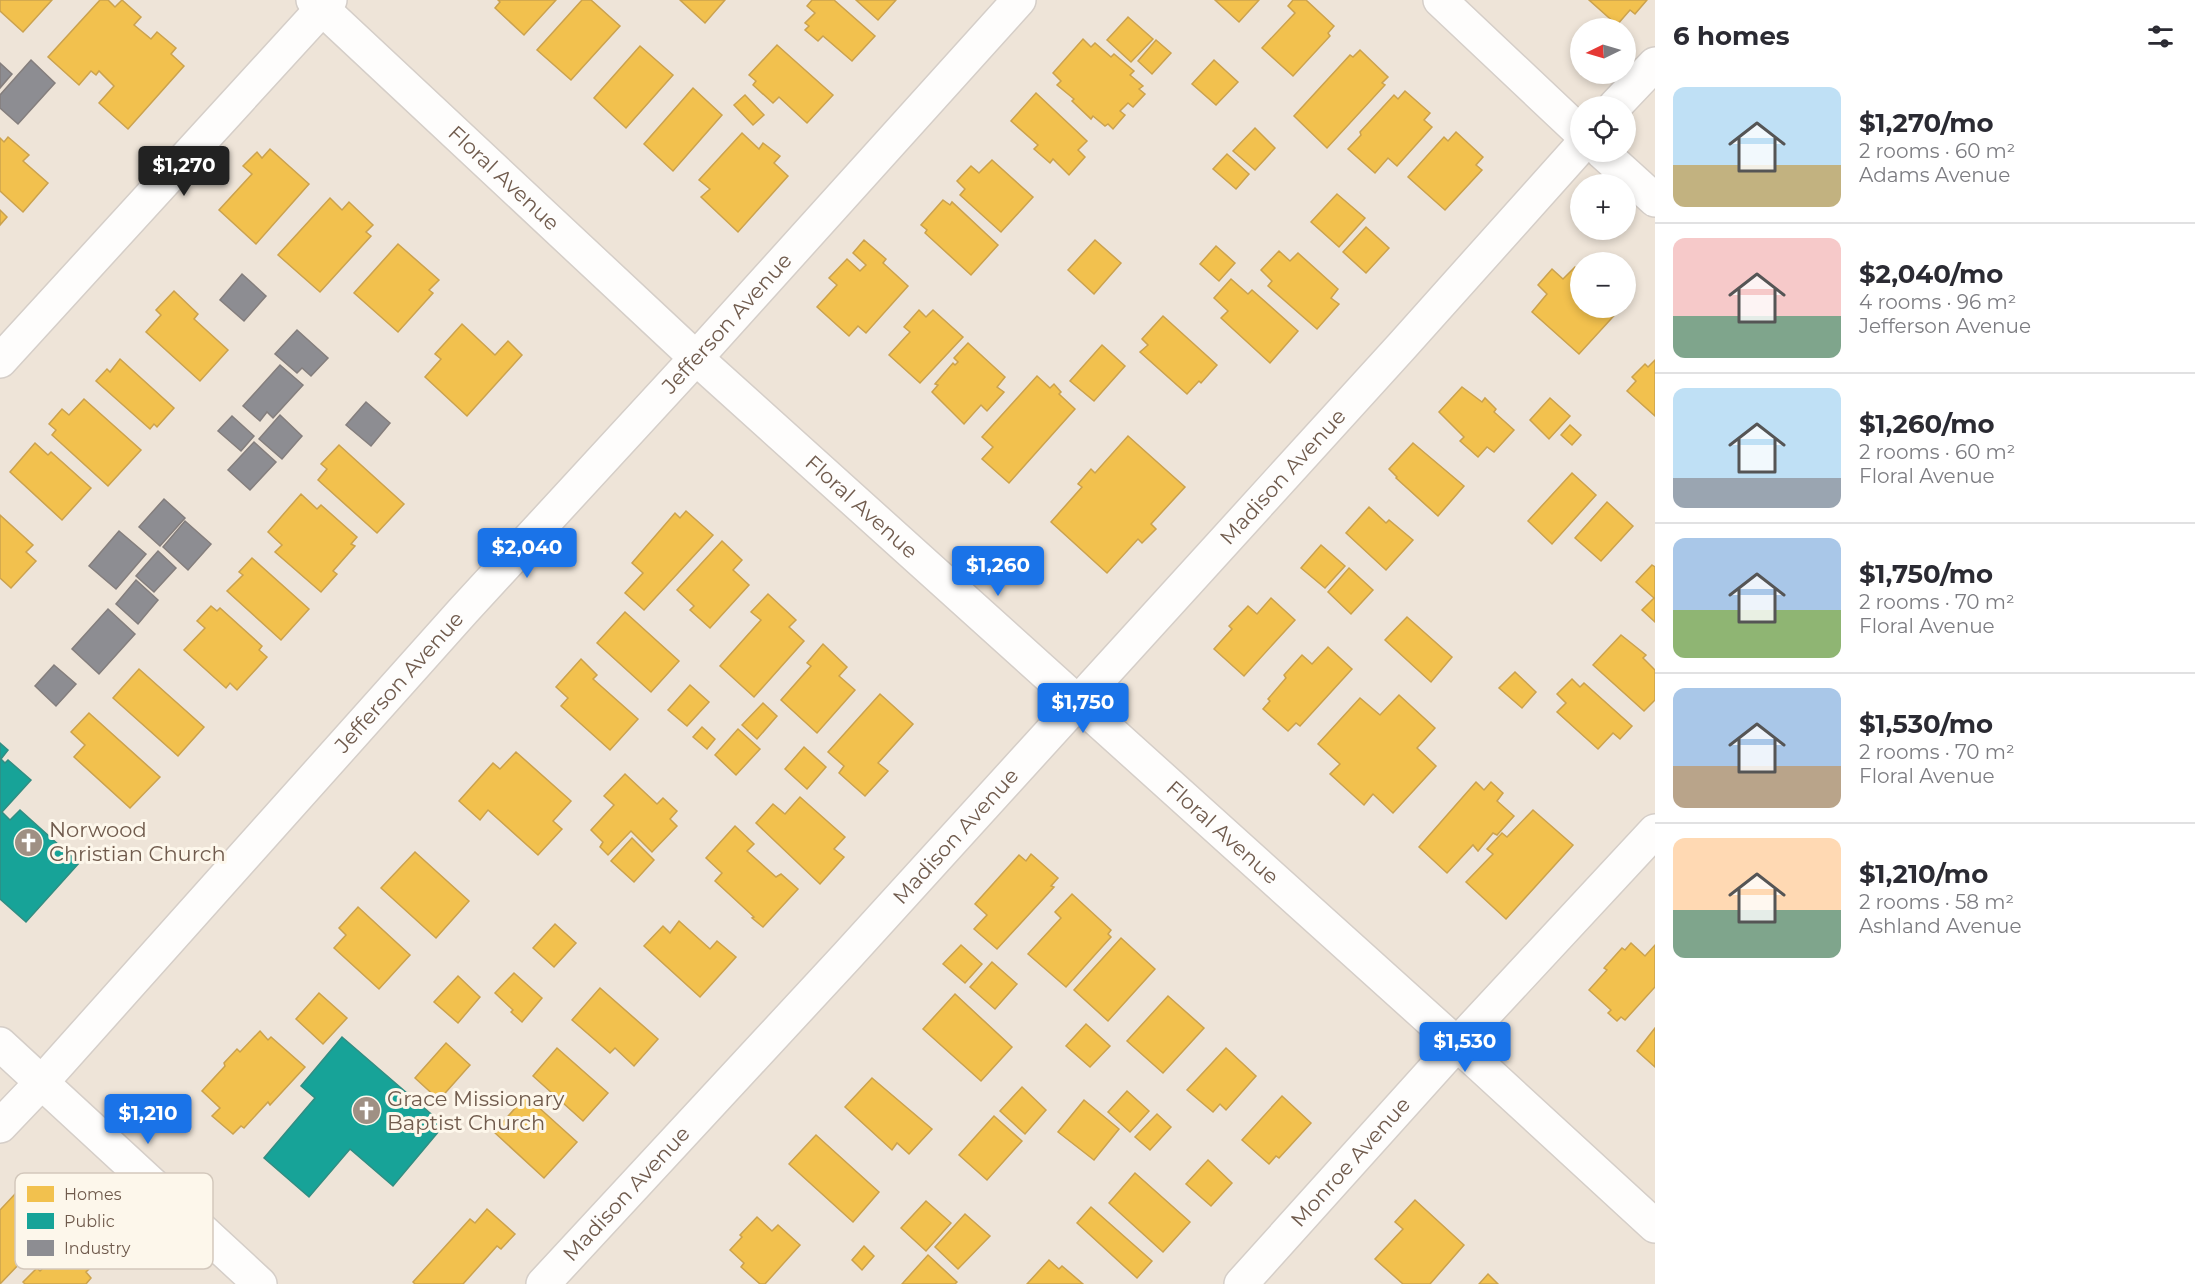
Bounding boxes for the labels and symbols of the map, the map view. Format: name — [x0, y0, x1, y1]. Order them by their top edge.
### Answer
north arrow — [1570, 18, 1636, 84]
street label: Floral Avenue — [443, 120, 565, 236]
pin: $1,270 — [135, 146, 233, 197]
street label: Jefferson Avenue — [656, 248, 797, 399]
street label: Madison Avenue — [1215, 403, 1351, 550]
street label: Floral Avenue — [800, 450, 923, 564]
pin: $2,040 — [478, 528, 576, 579]
pin: $1,260 — [949, 546, 1047, 597]
street label: Jefferson Avenue — [329, 606, 469, 758]
pin: $1,750 — [1034, 683, 1132, 734]
street label: Madison Avenue — [887, 763, 1024, 909]
street label: Floral Avenue — [1161, 775, 1284, 889]
place label: Norwood Christian Church — [49, 817, 226, 866]
church icon: Norwood Christian Church — [12, 826, 44, 858]
pin: $1,530 — [1416, 1022, 1514, 1073]
place label: Grace Missionary Baptist Church — [387, 1086, 565, 1135]
street label: Monroe Avenue — [1285, 1092, 1415, 1232]
pin: $1,210 — [99, 1094, 197, 1145]
church icon: Grace Missionary Baptist Church — [350, 1095, 382, 1127]
street label: Madison Avenue — [558, 1121, 695, 1266]
legend — [15, 1173, 213, 1269]
text: Homes — [64, 1185, 122, 1204]
text: Public — [64, 1212, 115, 1231]
text: Industry — [64, 1239, 131, 1258]

